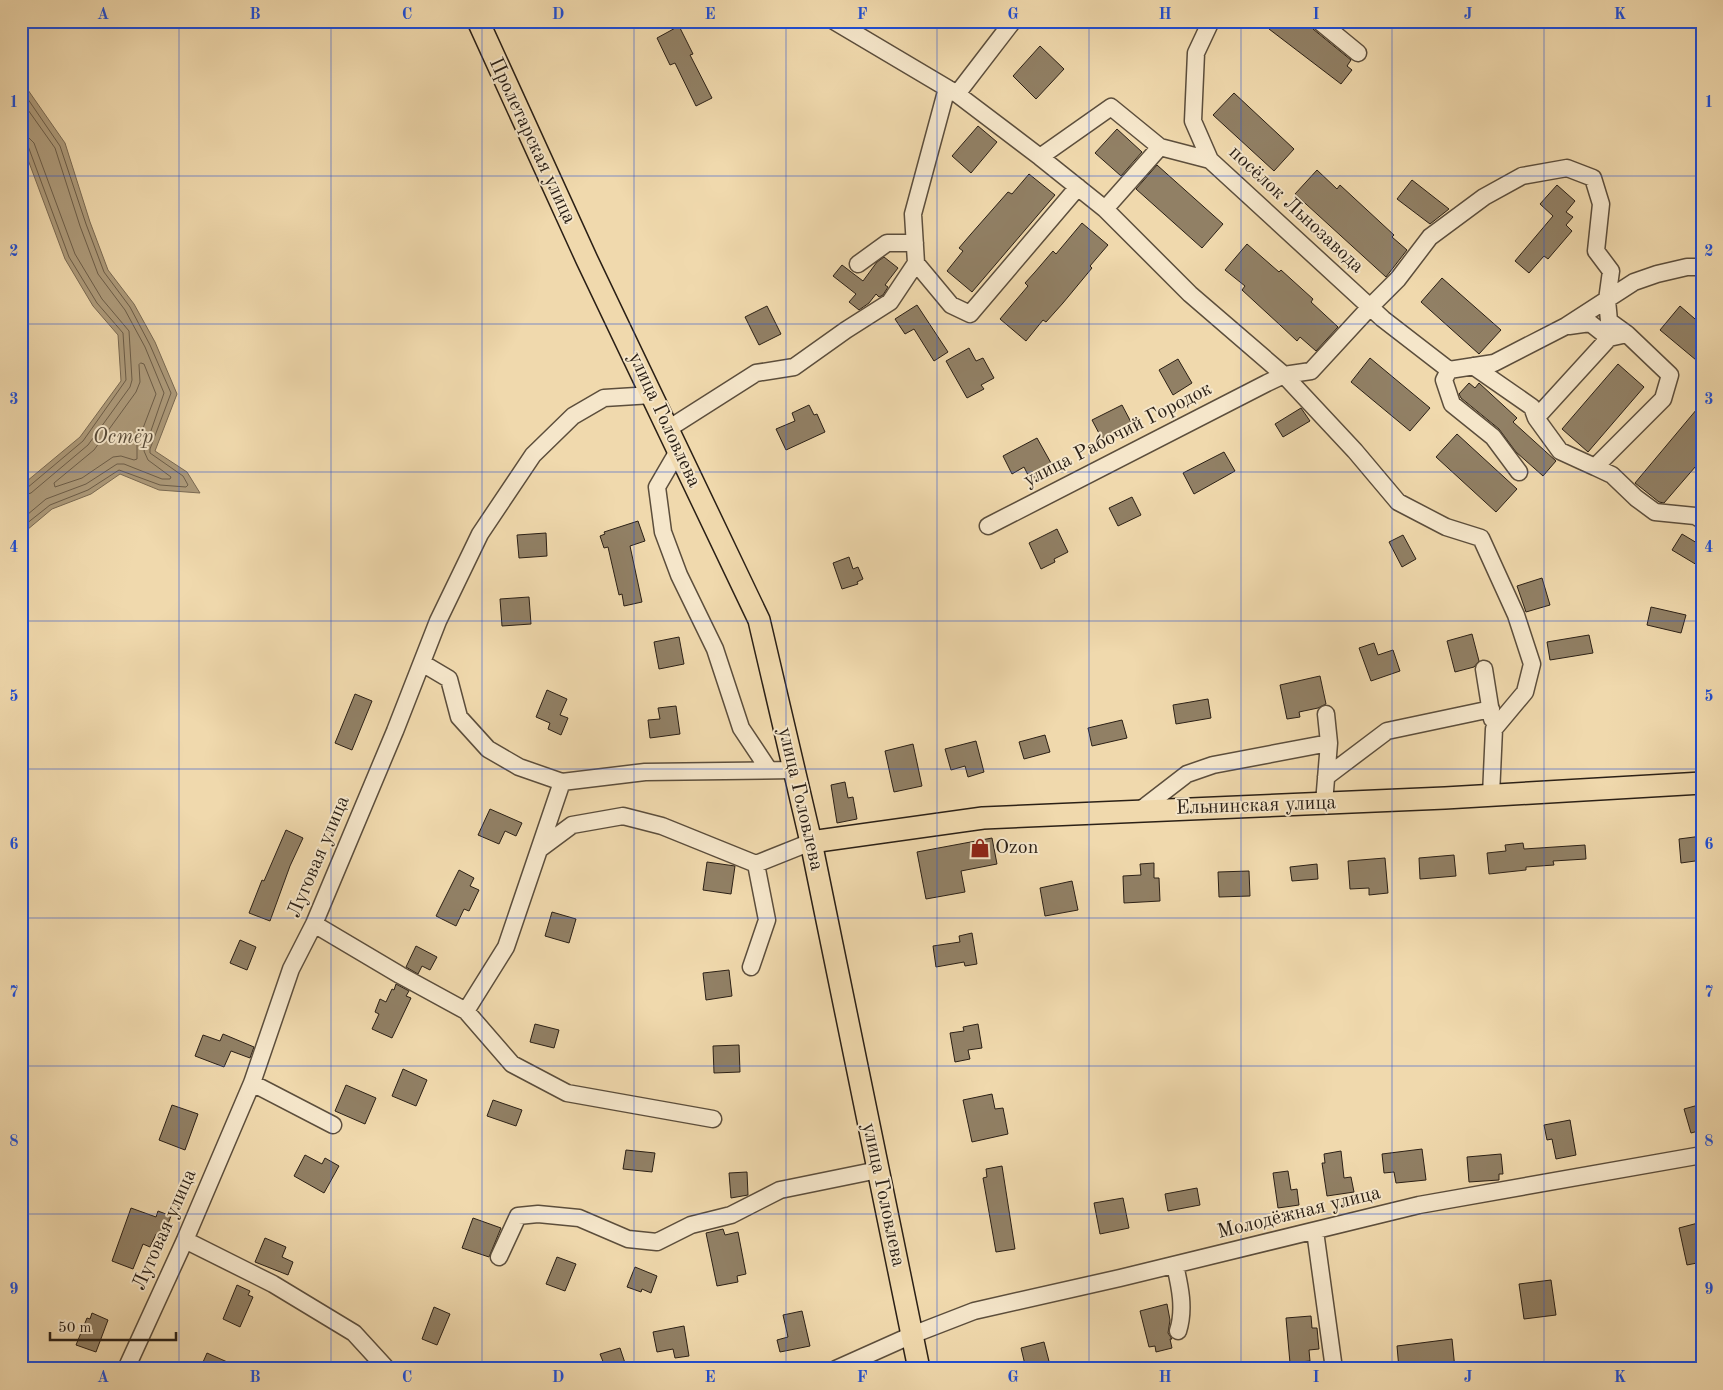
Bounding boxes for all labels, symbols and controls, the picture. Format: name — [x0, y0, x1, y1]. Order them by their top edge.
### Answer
text: A — [97, 7, 109, 23]
text: B — [249, 7, 261, 23]
text: C — [402, 7, 412, 23]
text: D — [552, 7, 564, 23]
text: E — [704, 7, 716, 23]
text: F — [857, 7, 868, 23]
text: G — [1007, 7, 1019, 23]
text: H — [1158, 7, 1172, 23]
text: I — [1312, 7, 1320, 23]
text: J — [1464, 7, 1473, 23]
text: K — [1614, 7, 1626, 23]
street label: Пролетарская улица — [485, 55, 579, 227]
text: 1 — [9, 95, 19, 111]
text: 1 — [1704, 95, 1714, 111]
street label: посёлок Льнозавода — [1225, 143, 1367, 278]
text: 2 — [9, 244, 19, 260]
text: 2 — [1704, 244, 1714, 260]
street label: улица Головлева — [624, 349, 704, 491]
street label: улица Рабочий Городок — [1021, 379, 1215, 491]
text: 3 — [9, 392, 19, 408]
text: 3 — [1704, 392, 1714, 408]
water label: Остёр — [93, 427, 153, 448]
text: 4 — [9, 540, 19, 556]
text: 4 — [1704, 540, 1714, 556]
text: 5 — [9, 689, 19, 705]
text: 5 — [1704, 689, 1714, 705]
street label: улица Головлева — [774, 725, 826, 873]
street label: Луговая улица — [284, 793, 354, 921]
street label: Ельнинская улица — [1175, 793, 1337, 819]
text: 6 — [9, 837, 19, 853]
shop icon: Ozon — [969, 837, 991, 859]
text: 6 — [1704, 837, 1714, 853]
place label: Ozon — [995, 838, 1039, 858]
text: 7 — [9, 985, 19, 1001]
text: 7 — [1704, 985, 1714, 1001]
street label: улица Головлева — [858, 1121, 908, 1269]
text: 8 — [9, 1134, 19, 1150]
text: 8 — [1704, 1134, 1714, 1150]
street label: Луговая улица — [129, 1166, 201, 1294]
street label: Молодёжная улица — [1215, 1183, 1383, 1243]
text: 9 — [9, 1282, 19, 1298]
text: 9 — [1704, 1282, 1714, 1298]
scale bar — [50, 1310, 176, 1342]
text: 50 m — [58, 1321, 92, 1336]
text: A — [97, 1370, 109, 1386]
text: B — [249, 1370, 261, 1386]
text: C — [402, 1370, 412, 1386]
text: D — [552, 1370, 564, 1386]
text: E — [704, 1370, 716, 1386]
text: F — [857, 1370, 868, 1386]
text: G — [1007, 1370, 1019, 1386]
text: H — [1158, 1370, 1172, 1386]
text: I — [1312, 1370, 1320, 1386]
text: J — [1464, 1370, 1473, 1386]
text: K — [1614, 1370, 1626, 1386]

